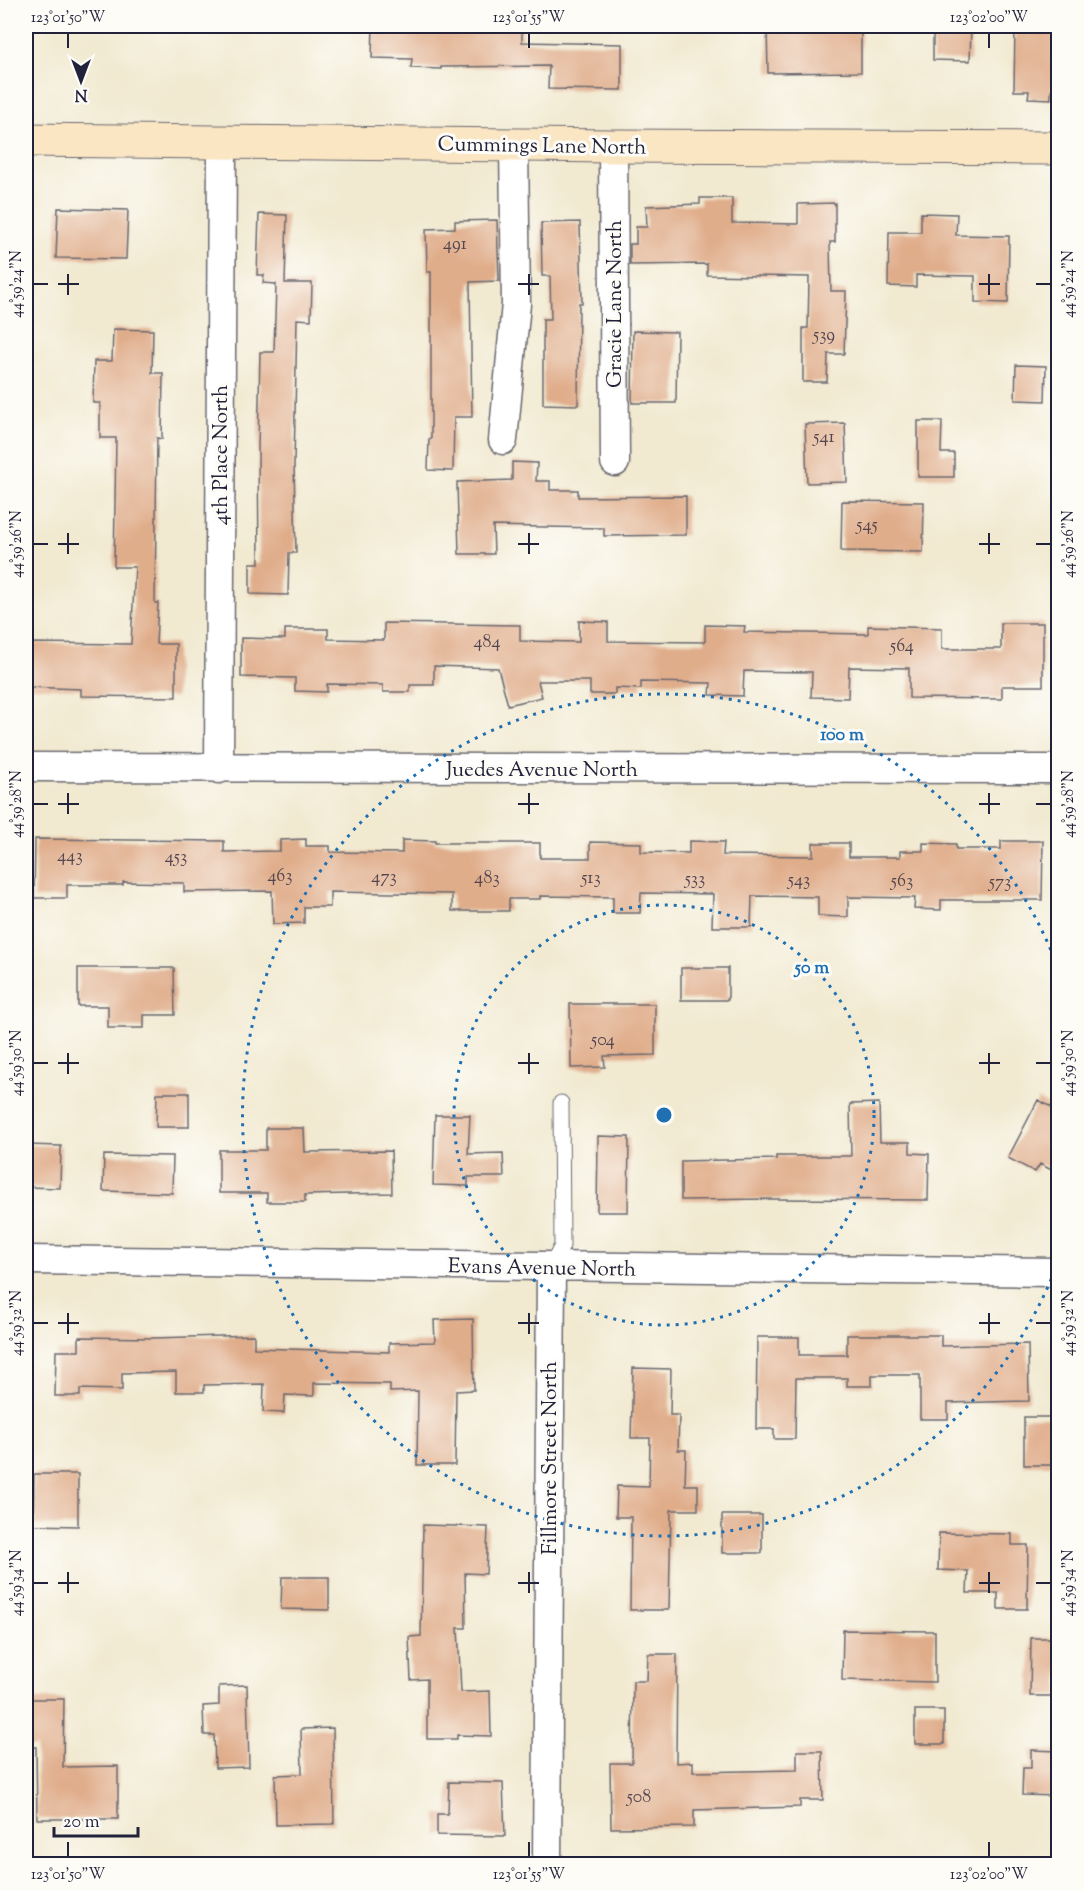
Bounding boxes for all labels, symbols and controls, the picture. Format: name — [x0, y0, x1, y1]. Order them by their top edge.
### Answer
text: 123°01'50"W — [31, 8, 105, 29]
text: 123°01'55"W — [493, 8, 565, 29]
text: 123°02'00"W — [950, 8, 1028, 29]
north arrow — [51, 51, 111, 111]
text: N — [74, 82, 87, 105]
street label: Cummings Lane North — [437, 130, 647, 164]
street label: Gracie Lane North — [601, 220, 631, 388]
house number: 491 — [443, 232, 467, 258]
text: 44°59'24"N — [7, 250, 28, 318]
text: 44°59'24"N — [1059, 250, 1080, 318]
house number: 539 — [812, 323, 835, 349]
street label: 4th Place North — [207, 385, 237, 525]
house number: 541 — [812, 425, 835, 451]
text: 44°59'26"N — [7, 510, 28, 578]
text: 44°59'26"N — [1059, 510, 1080, 578]
house number: 545 — [855, 513, 878, 539]
house number: 484 — [474, 630, 500, 656]
house number: 564 — [889, 634, 914, 660]
text: 100 m — [820, 723, 864, 749]
street label: Juedes Avenue North — [445, 756, 638, 786]
text: 44°59'28"N — [7, 770, 28, 838]
text: 44°59'28"N — [1059, 770, 1080, 838]
house number: 443 — [57, 844, 83, 870]
house number: 453 — [165, 845, 187, 871]
house number: 463 — [267, 864, 293, 890]
house number: 473 — [371, 865, 397, 891]
house number: 483 — [474, 866, 500, 892]
house number: 513 — [580, 866, 601, 892]
house number: 533 — [684, 867, 705, 893]
house number: 543 — [787, 868, 810, 894]
house number: 563 — [890, 869, 913, 895]
house number: 573 — [988, 870, 1011, 896]
text: 50 m — [793, 956, 829, 982]
house number: 504 — [590, 1028, 615, 1054]
text: 44°59'30"N — [7, 1030, 28, 1096]
text: 44°59'30"N — [1059, 1030, 1080, 1096]
centre of rings — [654, 1105, 674, 1125]
street label: Evans Avenue North — [447, 1252, 636, 1286]
text: 44°59'32"N — [7, 1290, 28, 1356]
text: 44°59'32"N — [1059, 1290, 1080, 1356]
street label: Fillmore Street North — [536, 1361, 566, 1555]
text: 44°59'34"N — [7, 1550, 28, 1616]
text: 44°59'34"N — [1059, 1550, 1080, 1616]
house number: 508 — [626, 1785, 651, 1811]
scale bar — [54, 1800, 138, 1838]
text: 20 m — [63, 1810, 100, 1836]
text: 123°01'50"W — [31, 1865, 105, 1886]
text: 123°01'55"W — [493, 1865, 565, 1886]
text: 123°02'00"W — [950, 1865, 1028, 1886]

